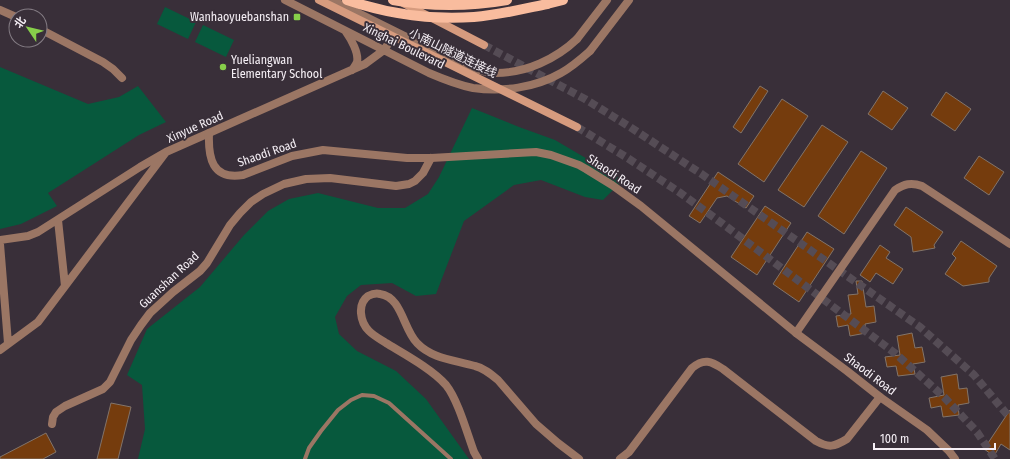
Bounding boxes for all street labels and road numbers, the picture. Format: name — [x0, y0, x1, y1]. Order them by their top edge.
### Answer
street label: Xinghai Boulevard — [361, 20, 447, 72]
street label: 小南山隧道连接线 — [407, 26, 499, 80]
street label: Xinyue Road — [165, 108, 225, 146]
street label: Shaodi Road — [236, 136, 298, 170]
street label: Shaodi Road — [584, 151, 644, 197]
street label: Guanshan Road — [136, 249, 202, 311]
street label: Shaodi Road — [841, 350, 899, 398]

